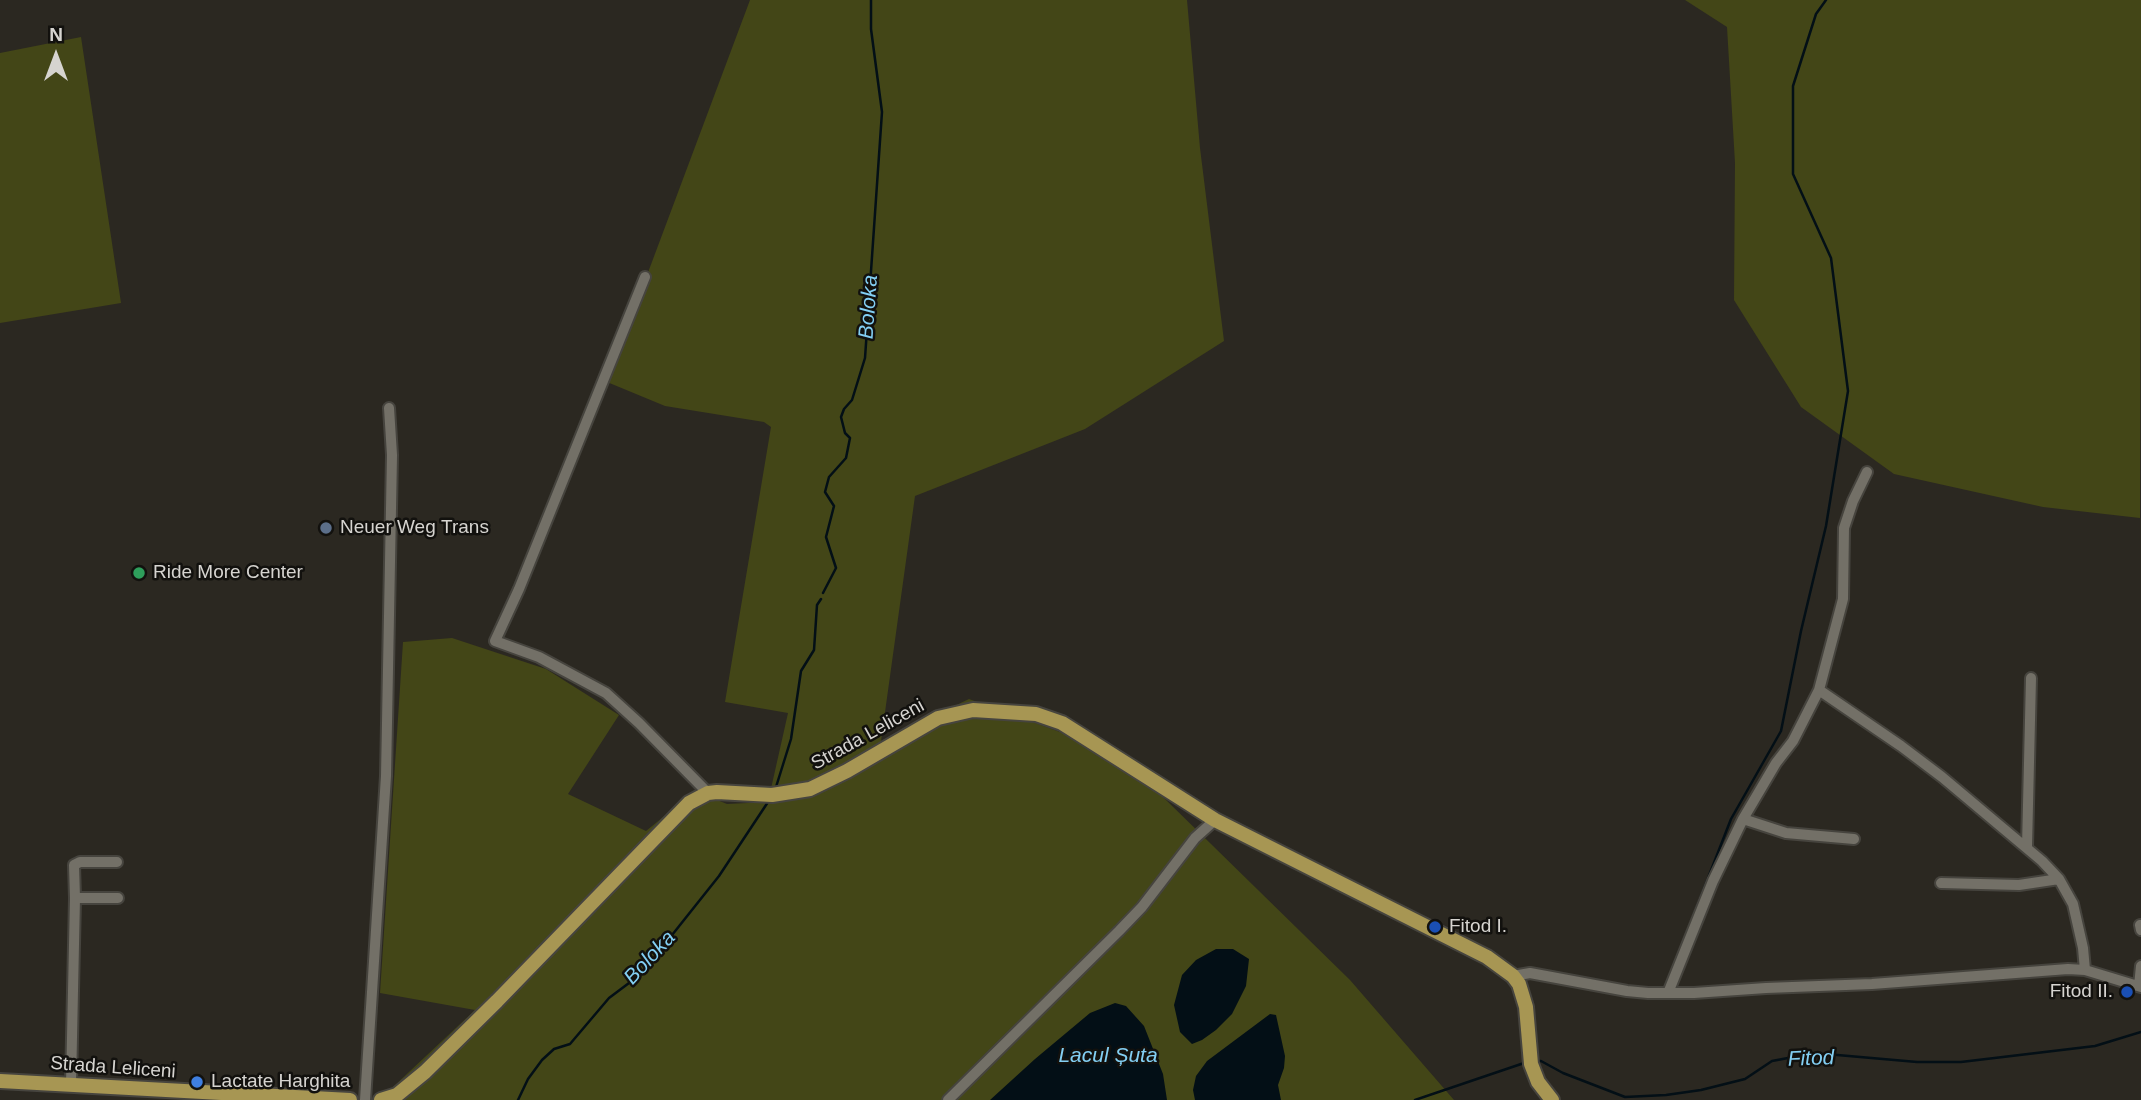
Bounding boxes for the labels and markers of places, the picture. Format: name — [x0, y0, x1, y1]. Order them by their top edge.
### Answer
place label: Neuer Weg Trans — [340, 517, 489, 539]
marker: Neuer Weg Trans — [318, 520, 334, 536]
place label: Ride More Center — [153, 562, 303, 584]
marker: Ride More Center — [131, 565, 147, 581]
place label: Fitod I. — [1449, 916, 1507, 938]
marker: Fitod I. — [1427, 919, 1443, 935]
place label: Fitod II. — [2050, 981, 2113, 1003]
marker: Fitod II. — [2119, 984, 2135, 1000]
place label: Lactate Harghita — [211, 1071, 350, 1093]
marker: Lactate Harghita — [189, 1074, 205, 1090]

